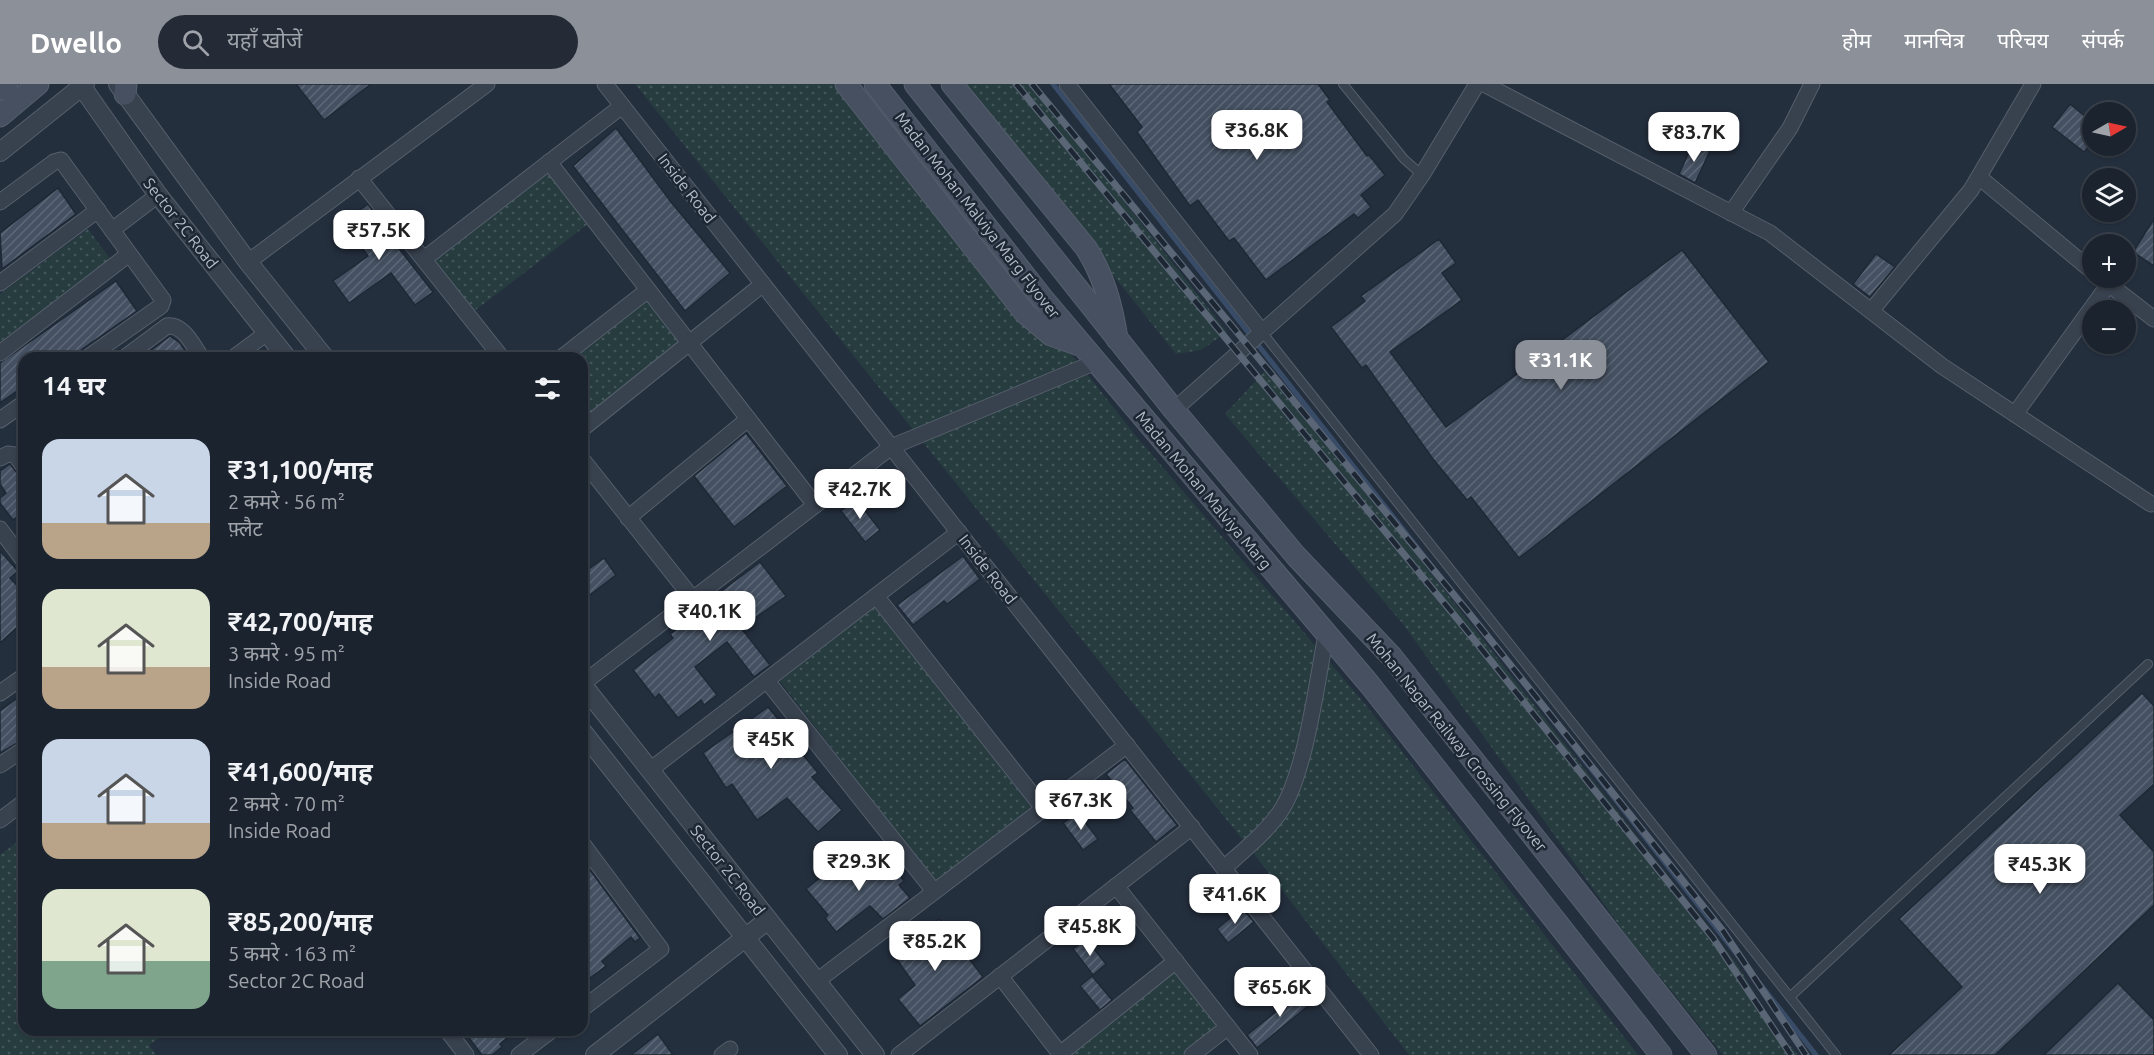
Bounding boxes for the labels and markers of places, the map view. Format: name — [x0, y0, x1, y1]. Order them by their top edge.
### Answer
pin: ₹36.8K — [1208, 110, 1306, 161]
pin: ₹83.7K — [1645, 112, 1743, 163]
pin: ₹57.5K — [330, 210, 428, 261]
pin: ₹31.1K — [1512, 340, 1610, 391]
pin: ₹42.7K — [811, 469, 909, 520]
pin: ₹40.1K — [661, 591, 759, 642]
pin: ₹45K — [735, 719, 807, 770]
pin: ₹67.3K — [1032, 780, 1130, 831]
pin: ₹29.3K — [810, 841, 908, 892]
pin: ₹45.3K — [1991, 844, 2089, 895]
pin: ₹41.6K — [1186, 874, 1284, 925]
pin: ₹45.8K — [1041, 906, 1139, 957]
pin: ₹85.2K — [886, 921, 984, 972]
pin: ₹65.6K — [1231, 967, 1329, 1018]

